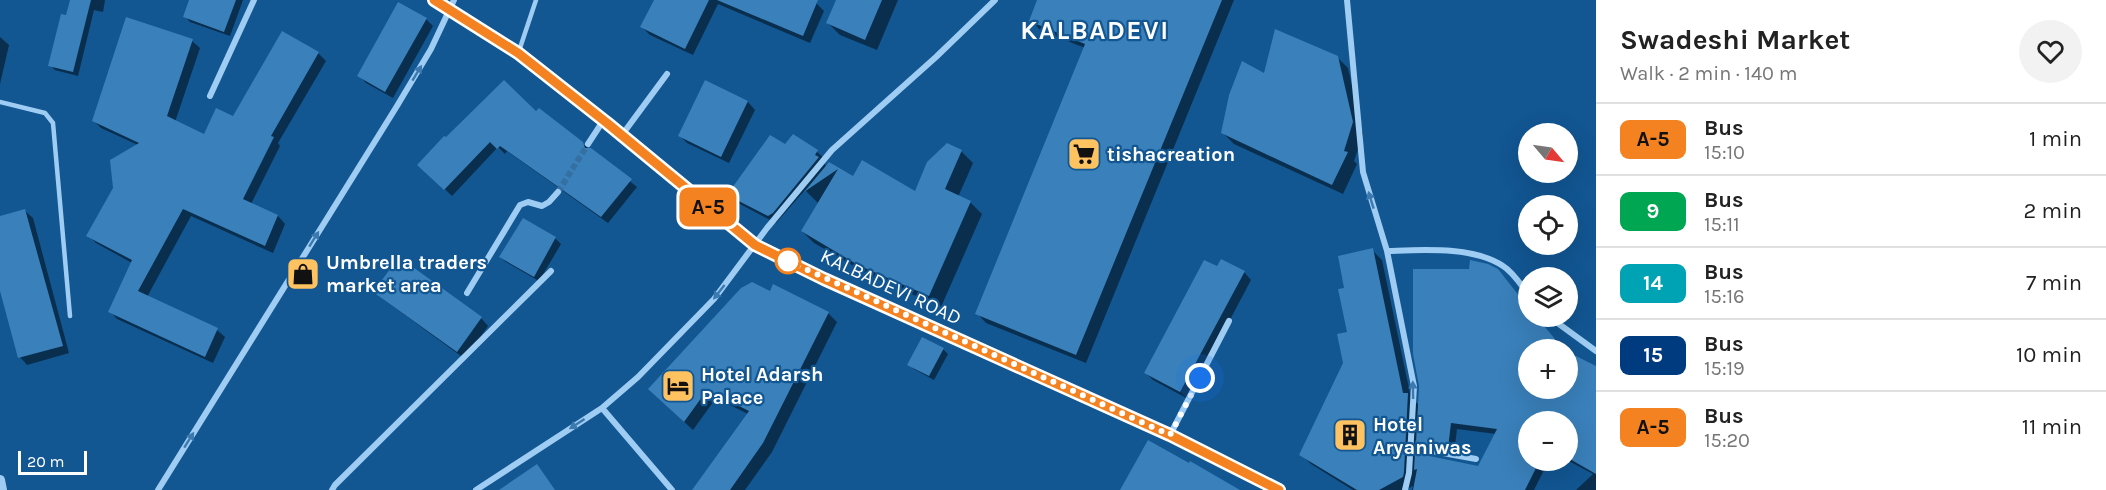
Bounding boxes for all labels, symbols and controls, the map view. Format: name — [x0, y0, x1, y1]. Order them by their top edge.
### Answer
district label: KALBADEVI — [1020, 15, 1170, 46]
button: heart — [2019, 20, 2082, 83]
text: Swadeshi Market — [1620, 23, 1850, 56]
text: Walk · 2 min · 140 m — [1620, 62, 1797, 85]
one-way arrow — [411, 65, 422, 81]
text: Bus — [1704, 115, 1744, 141]
north arrow — [1518, 123, 1578, 183]
map controls — [1518, 123, 1578, 471]
text: 1 min — [2029, 126, 2082, 152]
text: A-5 — [1636, 127, 1670, 151]
supermarket icon: tishacreation — [1066, 136, 1102, 172]
text: 15:10 — [1704, 141, 1745, 164]
place label: tishacreation — [1107, 143, 1235, 166]
text: Bus — [1704, 187, 1744, 213]
line badge: A-5 — [674, 188, 742, 226]
one-way arrow — [1366, 191, 1375, 209]
text: A-5 — [691, 195, 725, 219]
button: locate — [1518, 195, 1578, 255]
text: 2 min — [2024, 198, 2082, 224]
text: 9 — [1647, 199, 1659, 223]
text: 15:11 — [1704, 213, 1740, 236]
one-way arrow — [309, 231, 320, 247]
street label: KALBADEVI ROAD — [817, 244, 965, 330]
unlabelled marker — [775, 248, 801, 274]
place label: Umbrella traders market area — [326, 251, 487, 297]
shop icon: Umbrella traders market area — [285, 256, 321, 292]
text: Bus — [1704, 259, 1744, 285]
button: layers — [1518, 267, 1578, 327]
text: 7 min — [2026, 270, 2082, 296]
text: 14 — [1643, 271, 1663, 295]
one-way arrow — [714, 284, 726, 299]
text: 15:16 — [1704, 285, 1745, 308]
text: Bus — [1704, 331, 1744, 357]
button: + — [1518, 339, 1578, 399]
text: 10 min — [2016, 342, 2082, 368]
text: 15 — [1643, 343, 1663, 367]
text: 15:19 — [1704, 357, 1745, 380]
place label: Hotel Adarsh Palace — [701, 363, 823, 409]
your location — [1185, 363, 1215, 393]
hotel icon: Hotel Adarsh Palace — [660, 368, 696, 404]
one-way arrow — [1408, 381, 1417, 400]
text: Bus — [1704, 403, 1744, 429]
button: − — [1518, 411, 1578, 471]
place label: Hotel Aryaniwas — [1373, 413, 1472, 459]
text: 11 min — [2022, 414, 2082, 440]
text: A-5 — [1636, 415, 1670, 439]
building icon: Hotel Aryaniwas — [1332, 417, 1368, 453]
one-way arrow — [570, 418, 586, 430]
text: 15:20 — [1704, 429, 1750, 452]
one-way arrow — [184, 432, 195, 448]
scale bar — [18, 448, 87, 476]
text: 20 m — [27, 452, 65, 471]

